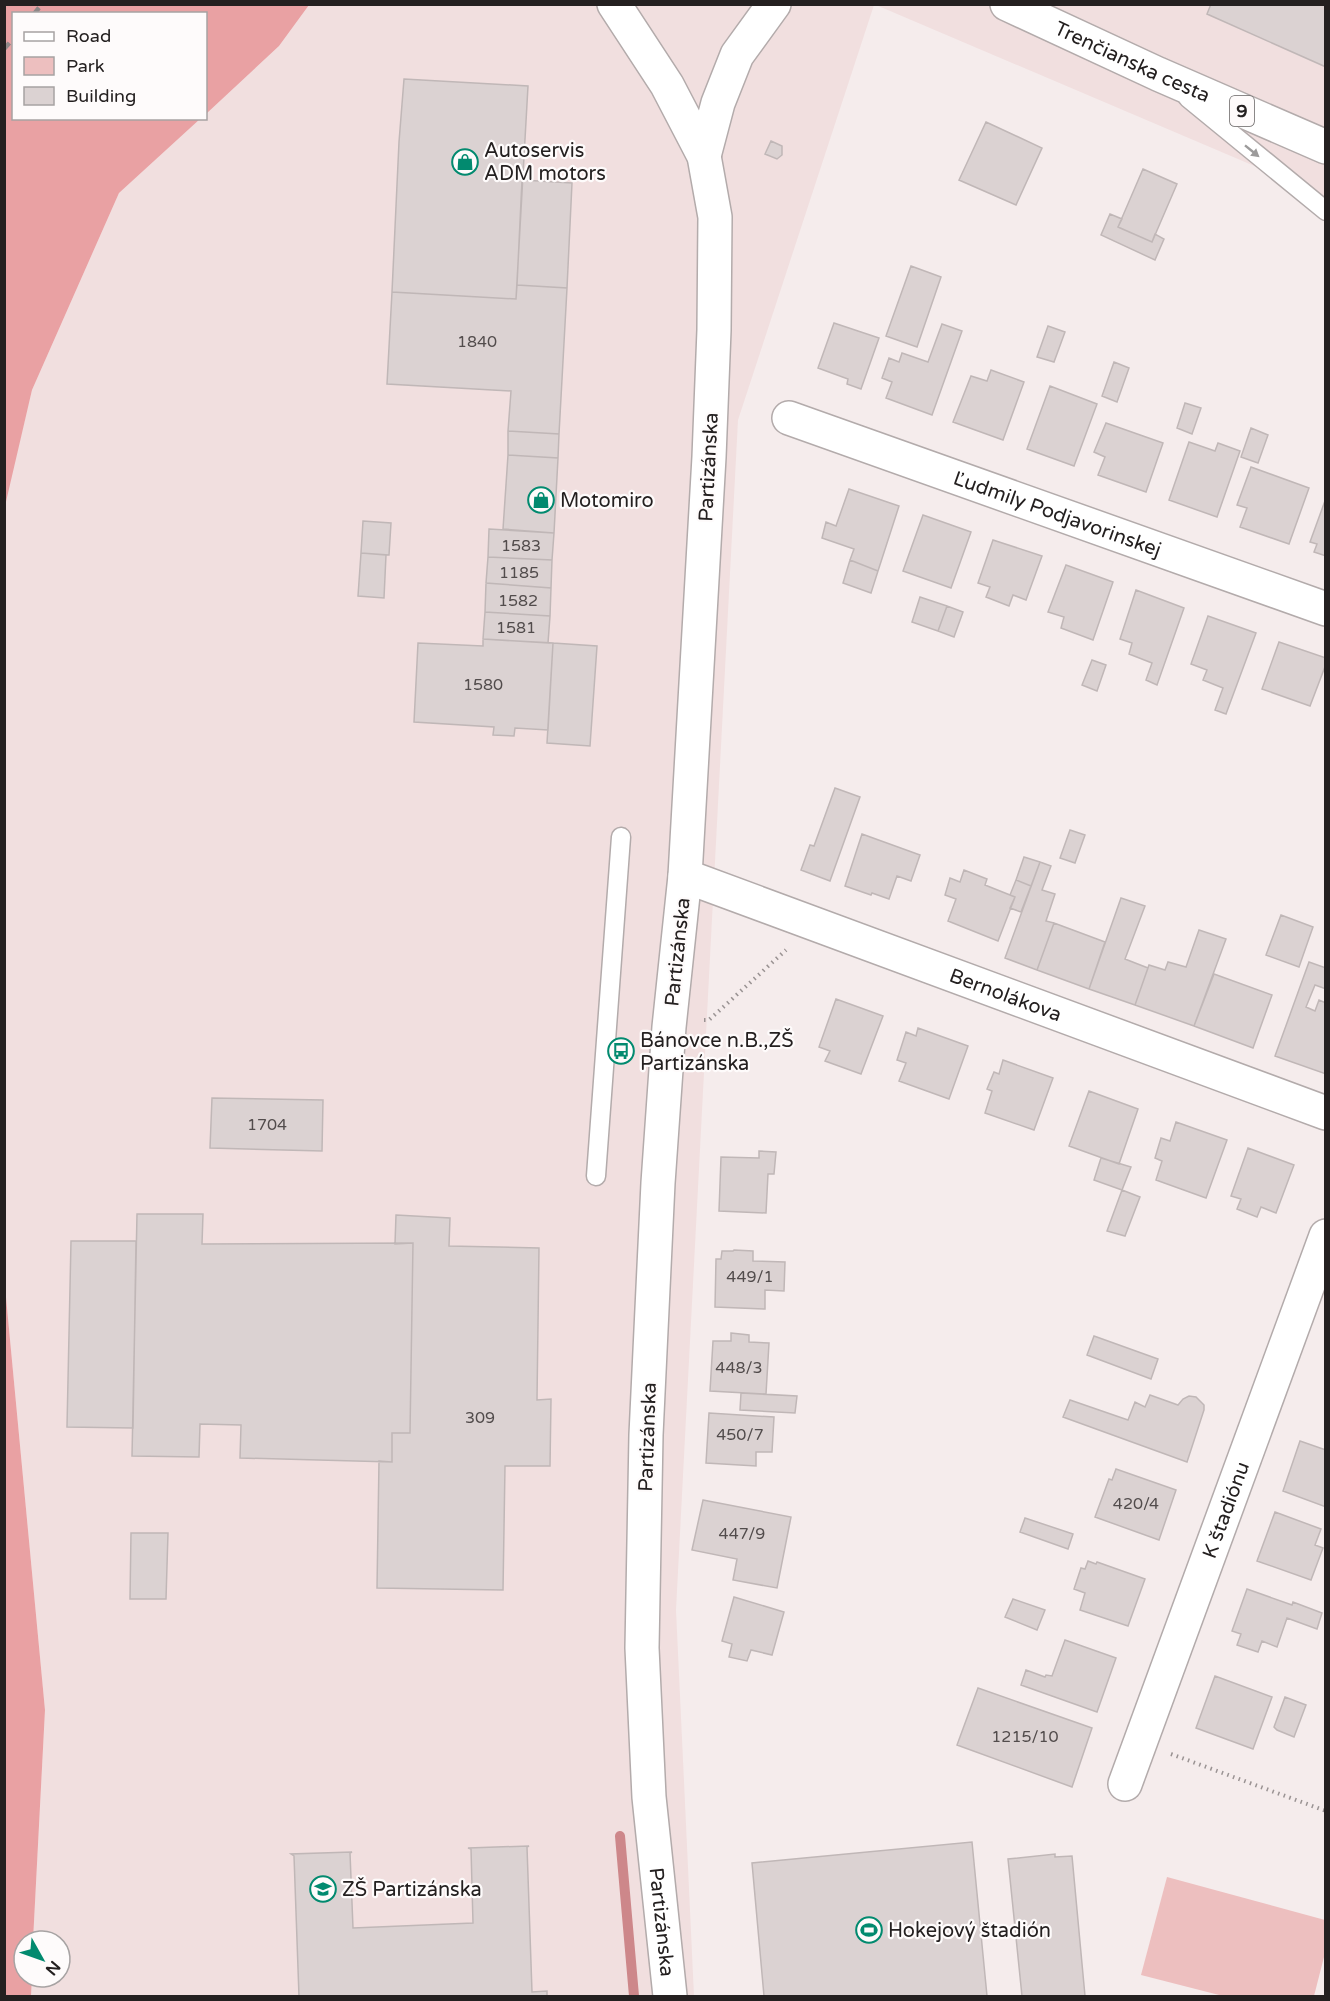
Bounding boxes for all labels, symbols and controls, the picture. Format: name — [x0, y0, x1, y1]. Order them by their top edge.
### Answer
legend — [12, 12, 207, 120]
street label: Trenčianska cesta — [1050, 17, 1213, 108]
text: Road — [66, 25, 111, 47]
text: Park — [66, 55, 105, 77]
text: Building — [66, 85, 136, 107]
road number: 9 — [1230, 96, 1254, 126]
place label: Autoservis ADM motors — [484, 139, 606, 186]
one-way arrow — [1244, 145, 1260, 158]
shop icon: Autoservis ADM motors — [450, 147, 480, 177]
house number: 1840 — [457, 332, 497, 352]
street label: Partizánska — [694, 412, 724, 522]
street label: Ľudmily Podjavorinskej — [950, 466, 1164, 562]
shop icon: Motomiro — [526, 485, 556, 515]
place label: Motomiro — [560, 489, 654, 513]
house number: 1583 — [501, 536, 541, 556]
house number: 1185 — [499, 563, 539, 583]
house number: 1582 — [498, 591, 538, 611]
house number: 1581 — [496, 618, 536, 638]
house number: 1580 — [463, 675, 503, 695]
street label: Partizánska — [660, 896, 696, 1008]
street label: Bernolákova — [946, 964, 1065, 1027]
place label: Bánovce n.B.,ZŠ Partizánska — [640, 1028, 793, 1076]
bus stop icon: Bánovce n.B.,ZŠ Partizánska — [606, 1036, 636, 1066]
house number: 1704 — [247, 1115, 287, 1135]
house number: 449/1 — [726, 1267, 774, 1287]
house number: 448/3 — [715, 1358, 763, 1378]
street label: Partizánska — [634, 1382, 662, 1492]
house number: 309 — [465, 1408, 495, 1428]
house number: 450/7 — [716, 1425, 764, 1445]
street label: K štadiónu — [1198, 1459, 1255, 1562]
house number: 420/4 — [1113, 1494, 1159, 1514]
house number: 447/9 — [719, 1524, 765, 1544]
house number: 1215/10 — [991, 1727, 1059, 1747]
street label: Partizánska — [644, 1866, 679, 1978]
school or university icon: ZŠ Partizánska — [308, 1874, 338, 1904]
place label: ZŠ Partizánska — [342, 1877, 482, 1902]
sports icon: Hokejový štadión — [854, 1915, 884, 1945]
place label: Hokejový štadión — [888, 1919, 1051, 1943]
north arrow — [12, 1929, 72, 1989]
text: N — [41, 1957, 65, 1979]

